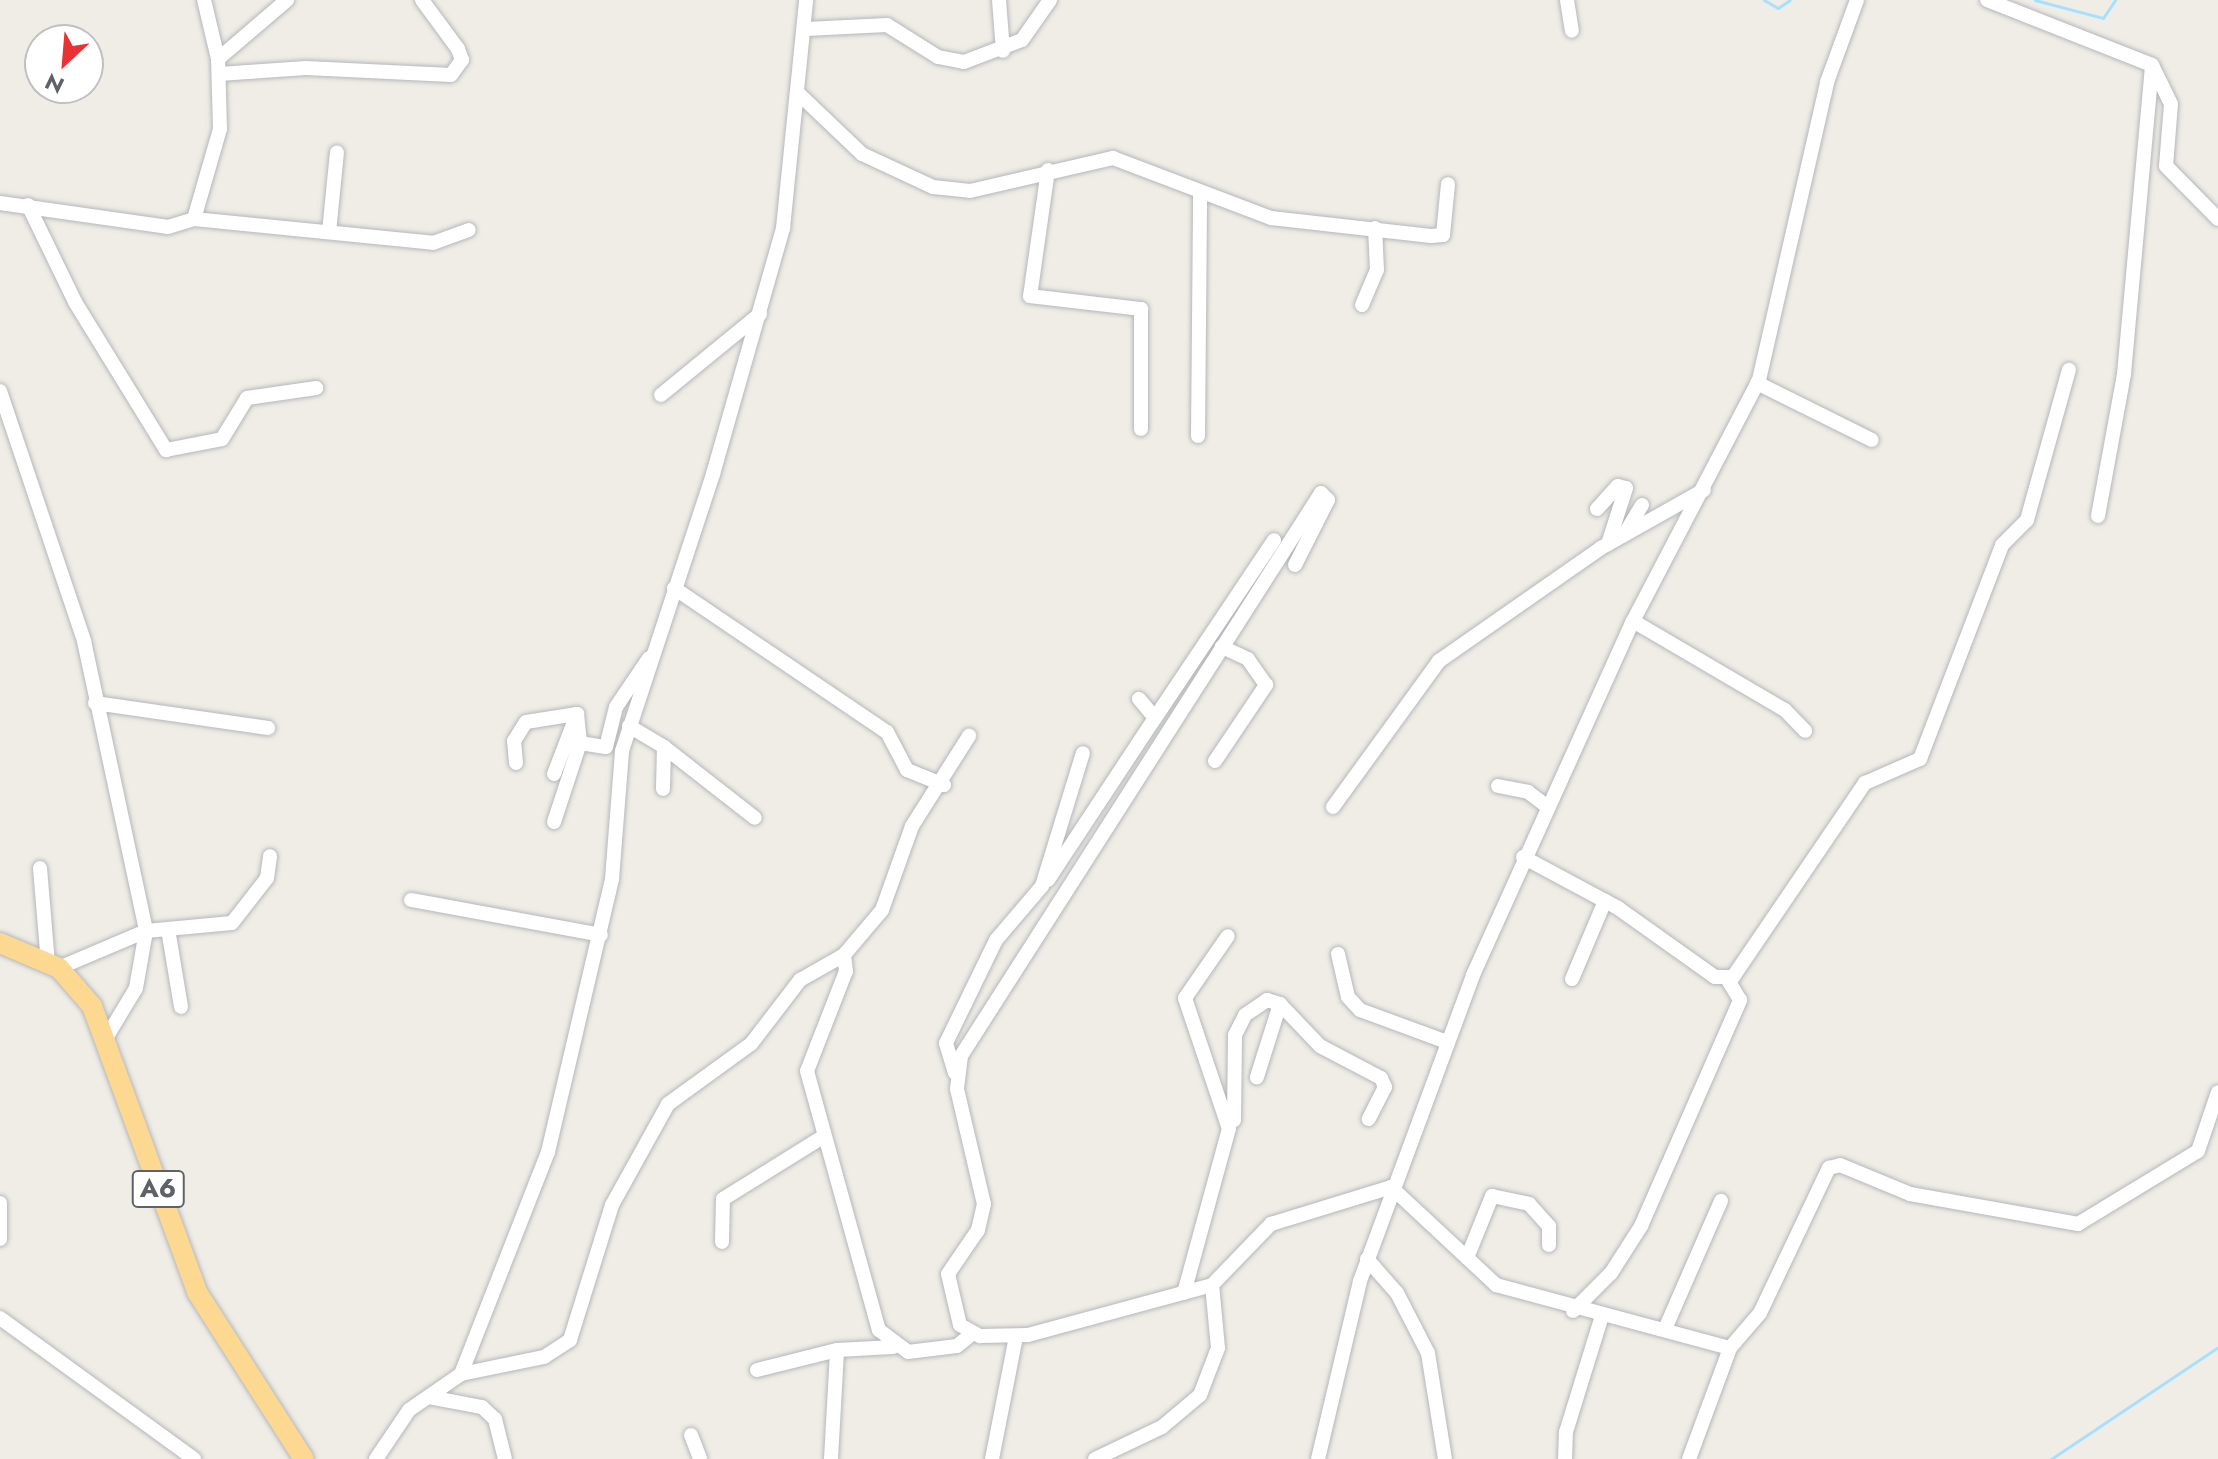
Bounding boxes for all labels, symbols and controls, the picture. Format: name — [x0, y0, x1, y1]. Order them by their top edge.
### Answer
north arrow — [24, 24, 104, 104]
text: N — [39, 66, 69, 102]
road number: A6 — [130, 1167, 186, 1211]

